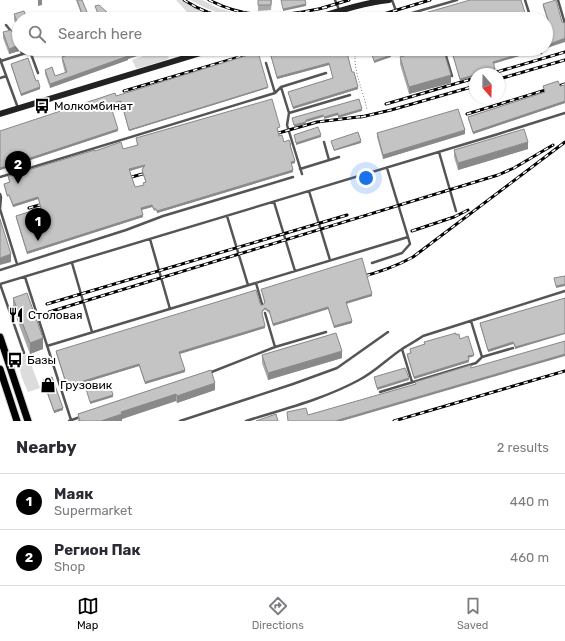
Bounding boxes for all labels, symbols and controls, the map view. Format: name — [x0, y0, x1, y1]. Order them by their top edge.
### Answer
search box — [12, 12, 553, 56]
icon: search — [26, 23, 48, 45]
text: Search here — [58, 25, 142, 43]
north arrow — [469, 68, 505, 104]
bus stop icon: Молкомбинат — [33, 97, 51, 115]
place label: Молкомбинат — [54, 99, 133, 113]
pin: 2 — [5, 151, 31, 184]
your location — [356, 168, 376, 188]
pin: 1 — [25, 208, 51, 241]
restaurant icon: Столовая — [7, 306, 25, 324]
place label: Столовая — [28, 308, 83, 322]
bus stop icon: Базы — [6, 351, 24, 369]
place label: Базы — [27, 353, 56, 367]
shop icon: Грузовик — [39, 376, 57, 394]
place label: Грузовик — [60, 378, 113, 392]
text: Nearby — [16, 437, 77, 457]
text: 2 results — [497, 440, 549, 455]
text: Маяк — [54, 485, 93, 503]
text: 1 — [26, 494, 32, 509]
text: 440 m — [510, 494, 549, 509]
text: Supermarket — [54, 503, 132, 518]
text: Регион Пак — [54, 541, 141, 559]
text: 2 — [25, 550, 33, 565]
text: 460 m — [510, 550, 549, 565]
text: Shop — [54, 559, 85, 574]
tab: Map — [77, 595, 99, 632]
tab: Directions — [252, 595, 304, 632]
tab: Saved — [457, 595, 488, 632]

